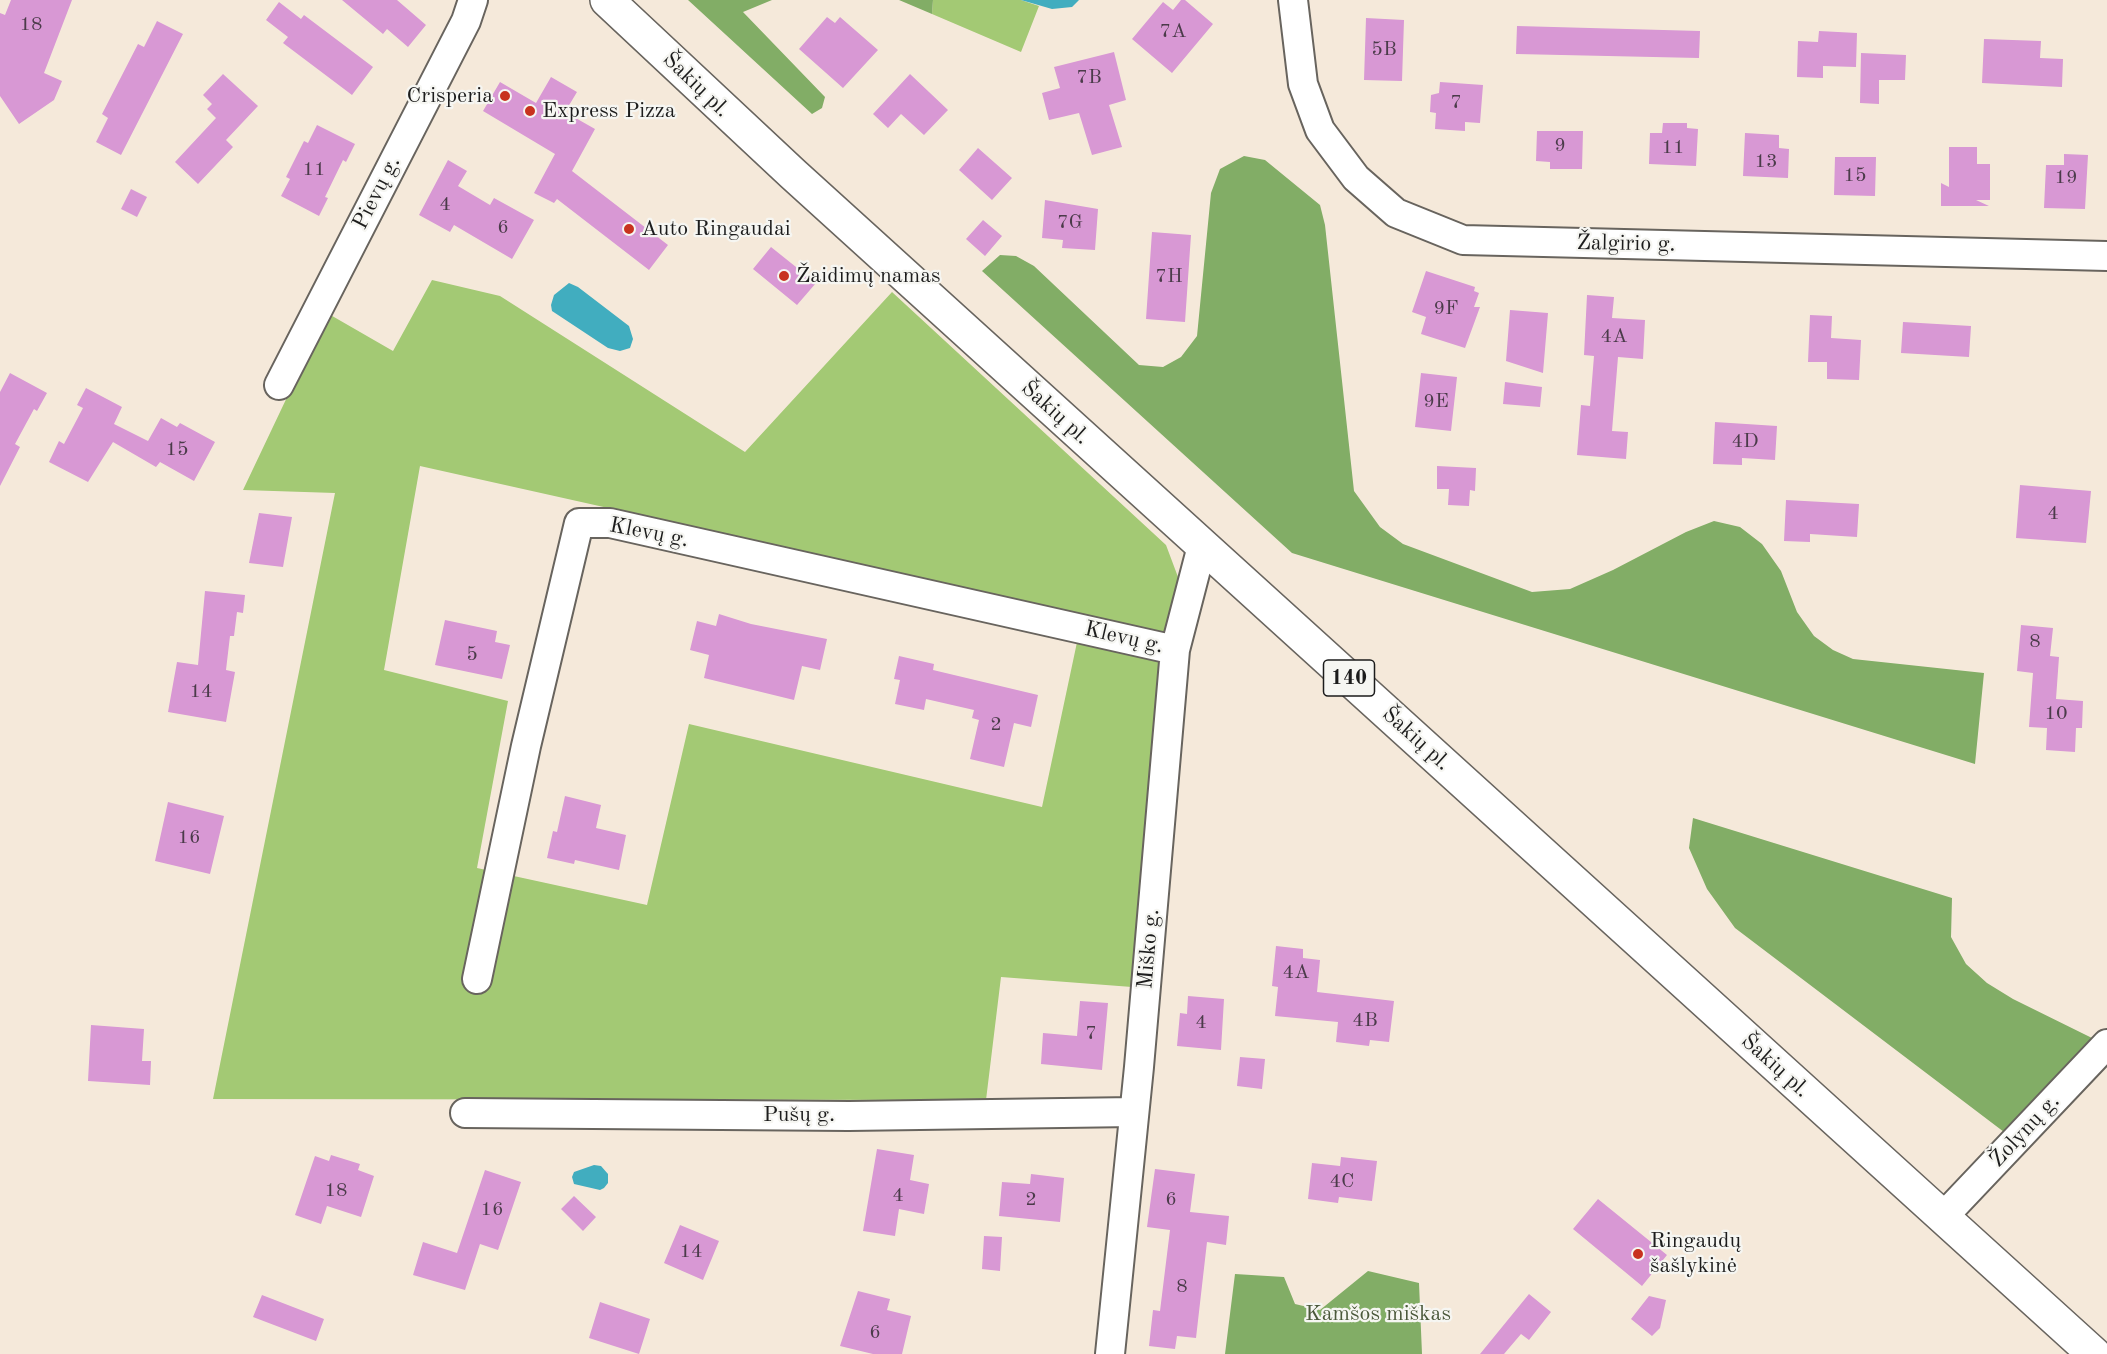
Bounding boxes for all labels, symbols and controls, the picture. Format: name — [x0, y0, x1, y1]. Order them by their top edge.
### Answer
house number: 18 — [19, 13, 43, 37]
house number: 7A — [1160, 20, 1186, 44]
house number: 5B — [1371, 38, 1397, 62]
street label: Šakių pl. — [657, 47, 735, 123]
house number: 7B — [1076, 66, 1102, 90]
place label: Crisperia — [406, 83, 493, 109]
marker: Crisperia — [498, 89, 512, 103]
house number: 7 — [1450, 91, 1462, 115]
place label: Express Pizza — [542, 98, 676, 124]
marker: Express Pizza — [523, 104, 537, 118]
house number: 9 — [1554, 134, 1566, 158]
house number: 11 — [1661, 136, 1685, 160]
house number: 13 — [1754, 150, 1778, 174]
street label: Pievų g. — [347, 152, 407, 234]
house number: 11 — [302, 158, 326, 182]
house number: 15 — [1843, 164, 1867, 188]
house number: 19 — [2054, 166, 2078, 190]
house number: 4 — [439, 193, 451, 217]
house number: 7G — [1057, 211, 1083, 235]
house number: 6 — [497, 216, 509, 240]
place label: Auto Ringaudai — [641, 216, 791, 242]
marker: Auto Ringaudai — [622, 222, 636, 236]
street label: Žalgirio g. — [1576, 230, 1676, 258]
place label: Žaidimų namas — [796, 263, 941, 289]
house number: 7H — [1155, 265, 1183, 289]
marker: Žaidimų namas — [777, 269, 791, 283]
house number: 9F — [1433, 297, 1459, 321]
house number: 4A — [1601, 325, 1627, 349]
street label: Šakių pl. — [1015, 375, 1095, 451]
house number: 9E — [1423, 390, 1449, 414]
house number: 4D — [1731, 430, 1759, 454]
house number: 15 — [165, 438, 189, 462]
house number: 4 — [2047, 502, 2059, 526]
street label: Klevų g. — [607, 512, 691, 554]
street label: Klevų g. — [1082, 616, 1166, 660]
house number: 8 — [2029, 630, 2041, 654]
house number: 5 — [466, 643, 478, 667]
road number: 140 — [1324, 660, 1374, 696]
house number: 14 — [189, 680, 213, 704]
street label: Šakių pl. — [1376, 701, 1456, 777]
house number: 10 — [2044, 702, 2068, 726]
house number: 2 — [990, 713, 1002, 737]
house number: 16 — [177, 826, 201, 850]
street label: Miško g. — [1132, 908, 1166, 990]
house number: 4A — [1283, 961, 1309, 985]
house number: 4B — [1352, 1009, 1378, 1033]
house number: 4 — [1195, 1011, 1207, 1035]
house number: 7 — [1085, 1022, 1097, 1046]
street label: Šakių pl. — [1735, 1028, 1815, 1104]
street label: Žolynų g. — [1984, 1089, 2066, 1173]
street label: Pušų g. — [763, 1102, 835, 1128]
house number: 4C — [1330, 1170, 1354, 1194]
house number: 18 — [324, 1179, 348, 1203]
house number: 4 — [892, 1184, 904, 1208]
house number: 2 — [1025, 1188, 1037, 1212]
house number: 6 — [1165, 1188, 1177, 1212]
house number: 16 — [480, 1198, 504, 1222]
place label: Ringaudų šašlykinė — [1650, 1228, 1741, 1280]
house number: 14 — [679, 1240, 703, 1264]
marker: Ringaudų šašlykinė — [1631, 1247, 1645, 1261]
house number: 8 — [1176, 1275, 1188, 1299]
park label: Kamšos miškas — [1305, 1301, 1451, 1327]
house number: 6 — [869, 1321, 881, 1345]

